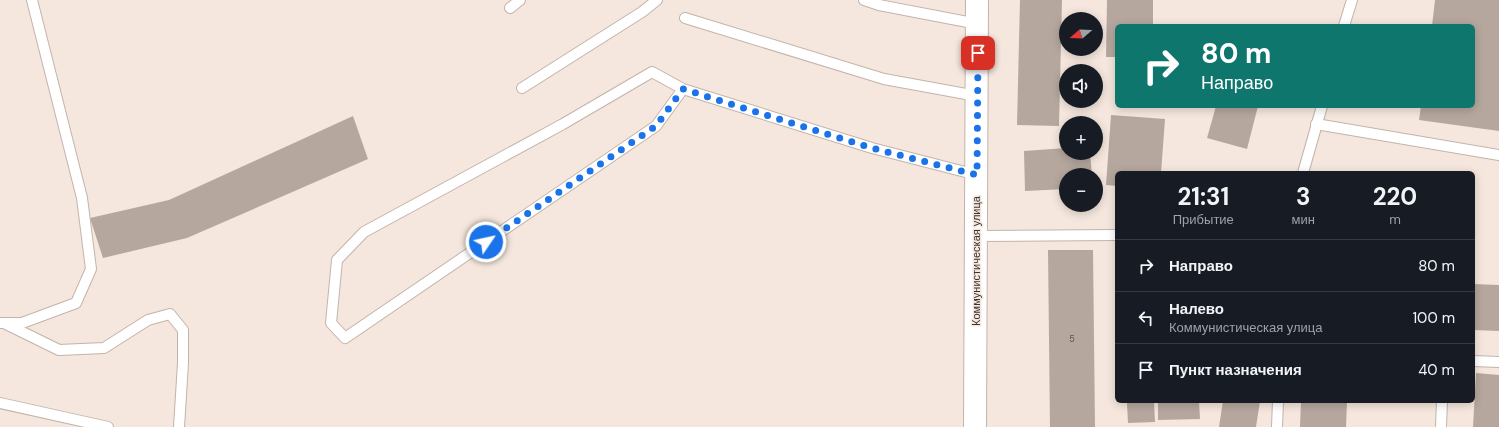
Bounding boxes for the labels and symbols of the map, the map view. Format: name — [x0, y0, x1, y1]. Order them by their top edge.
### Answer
north arrow — [1059, 12, 1103, 56]
pin — [961, 36, 995, 70]
street label: Коммунистическая улица — [969, 195, 983, 326]
position arrow — [465, 221, 507, 263]
house number: 5 — [1069, 333, 1075, 345]

